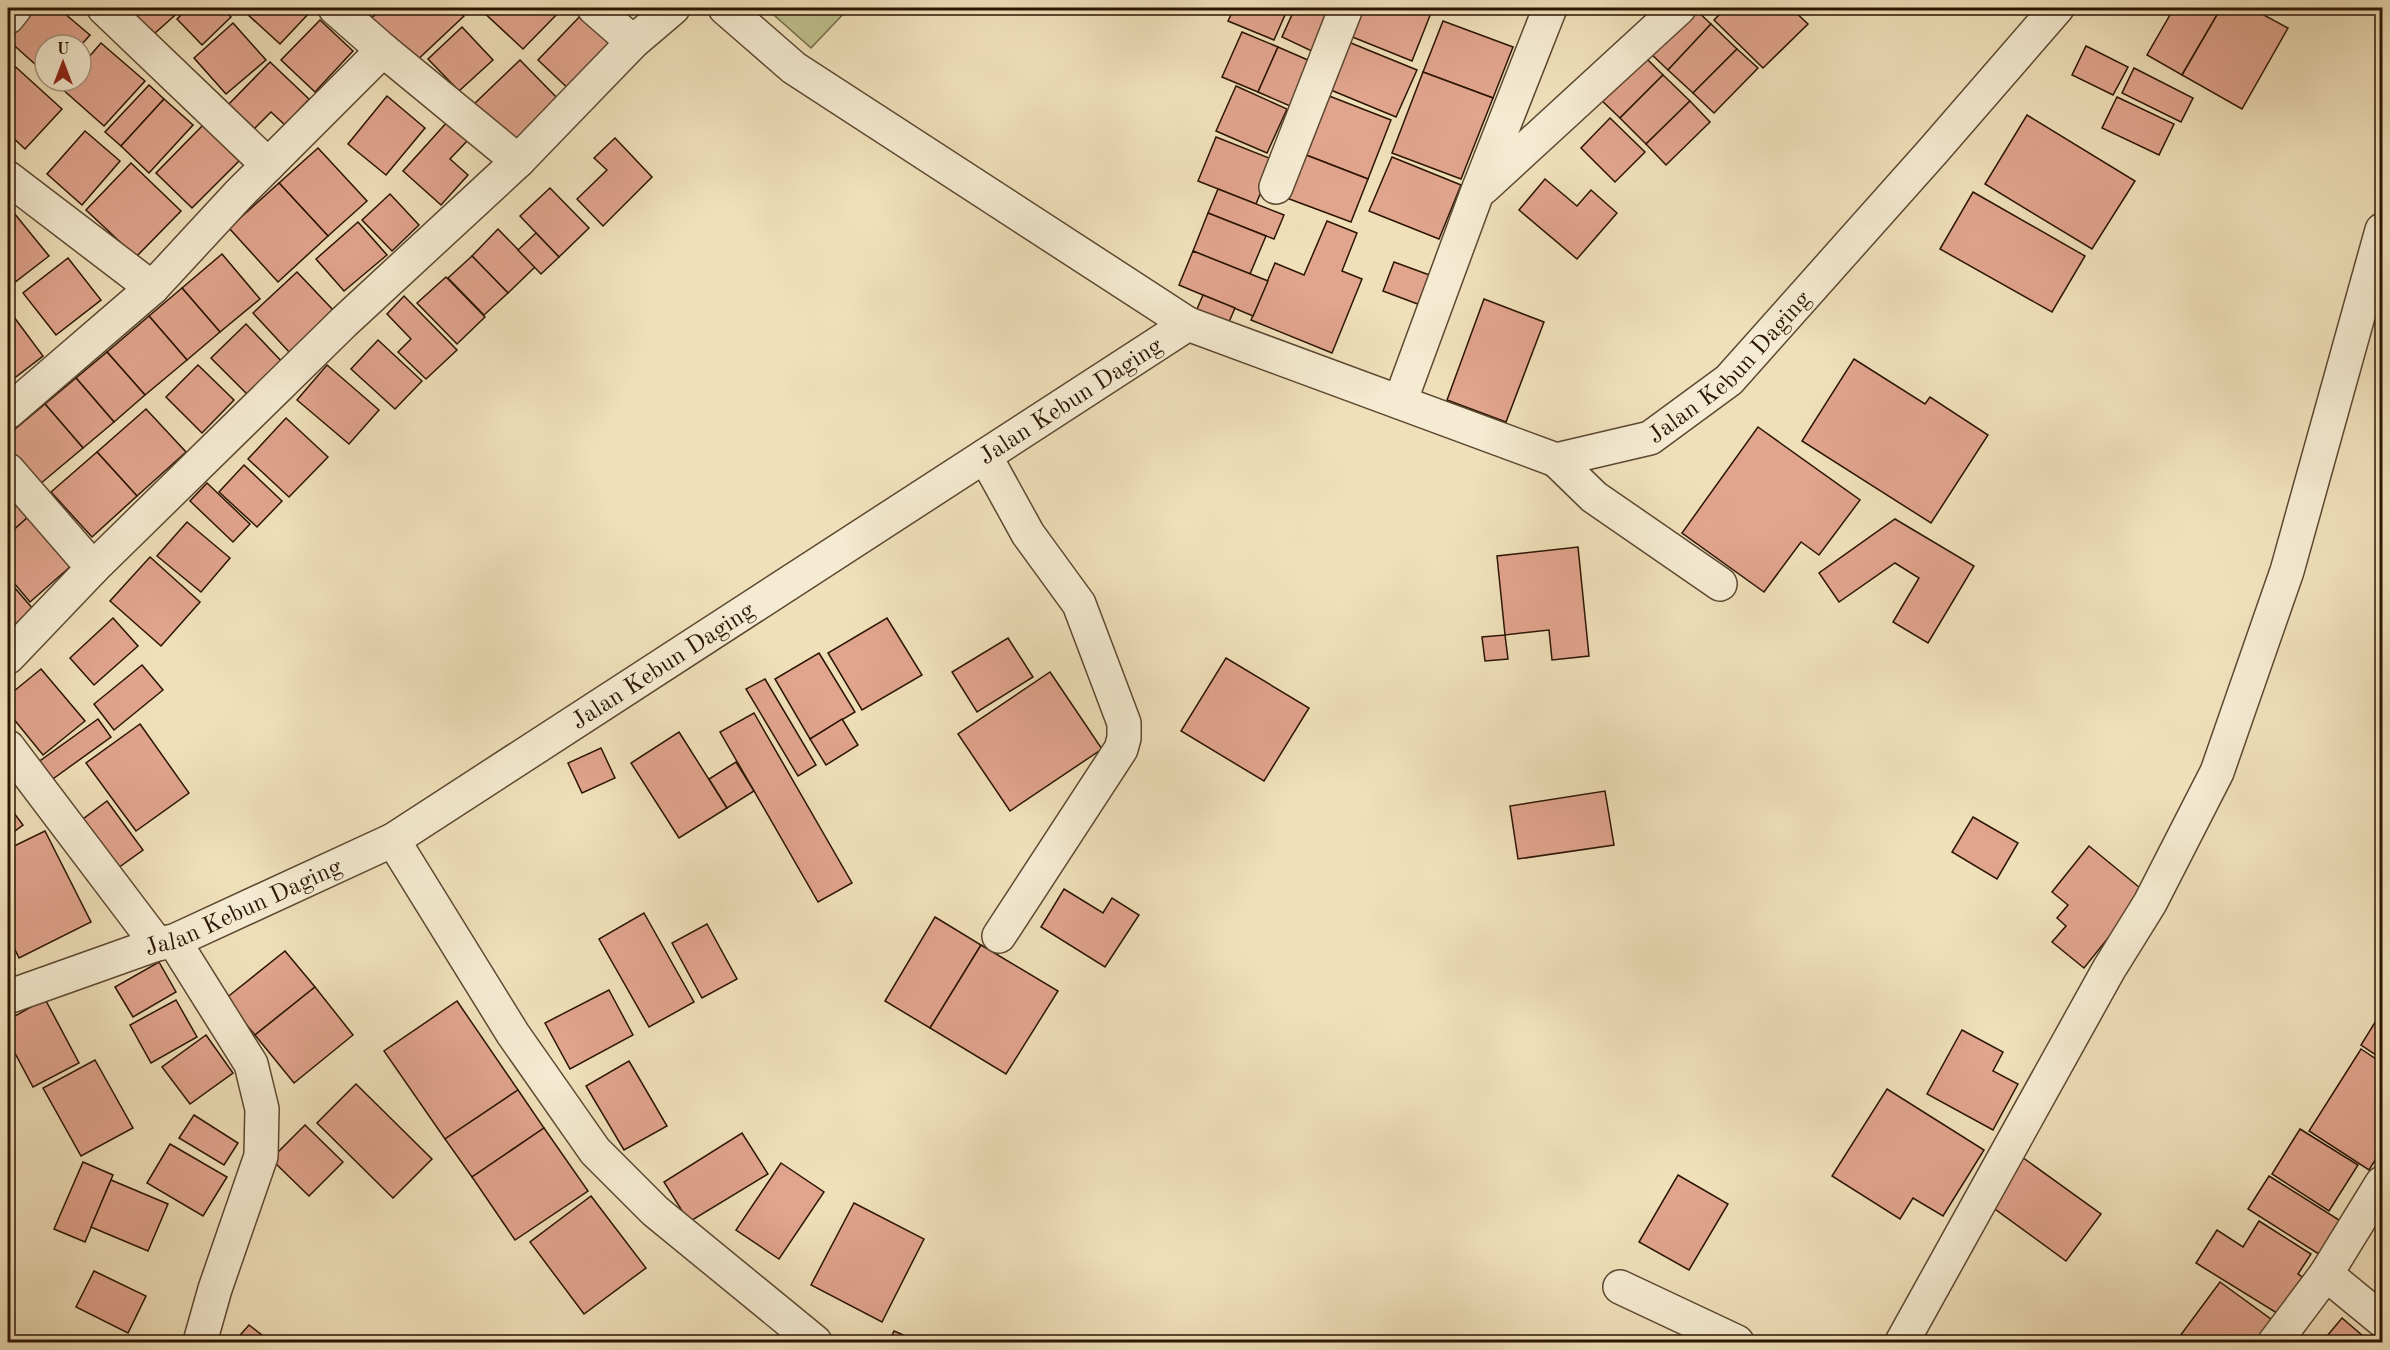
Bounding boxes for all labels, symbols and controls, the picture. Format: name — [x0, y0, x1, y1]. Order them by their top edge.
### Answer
north arrow — [33, 33, 93, 93]
text: U — [57, 42, 70, 58]
street label: Jalan Kebun Daging — [1644, 287, 1816, 449]
street label: Jalan Kebun Daging — [976, 334, 1167, 470]
street label: Jalan Kebun Daging — [568, 599, 760, 735]
street label: Jalan Kebun Daging — [142, 855, 346, 961]

